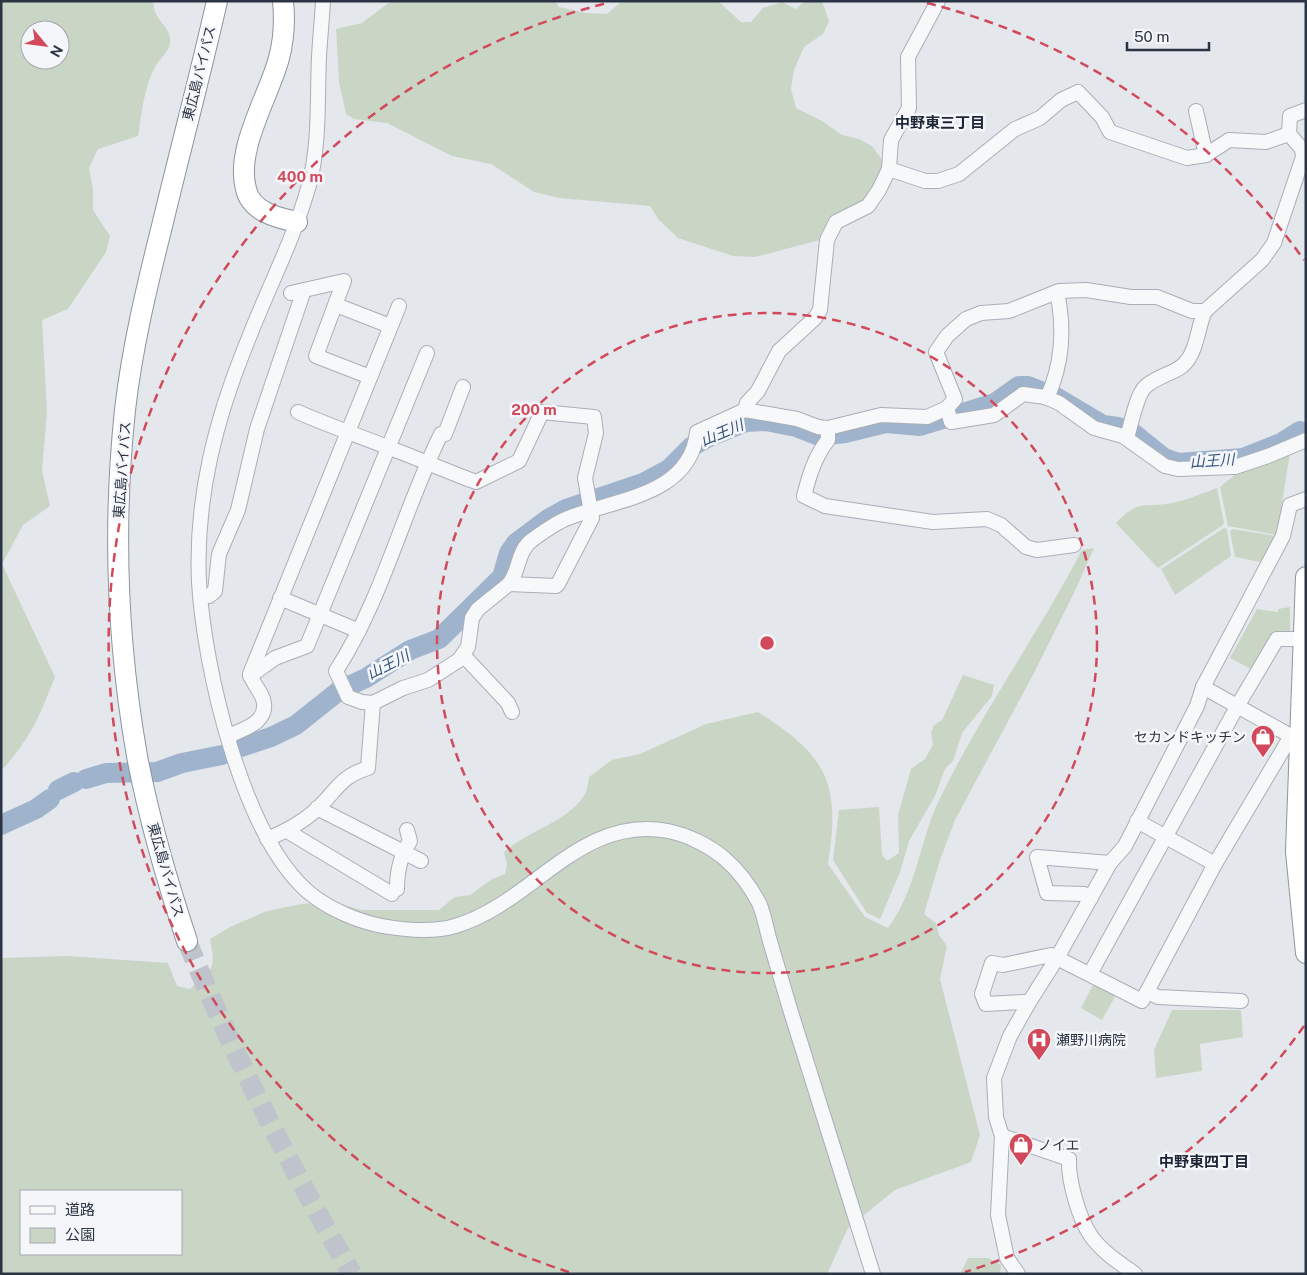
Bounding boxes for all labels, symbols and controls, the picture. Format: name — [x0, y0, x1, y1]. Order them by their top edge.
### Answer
north arrow — [20, 20, 70, 70]
scale bar — [1127, 20, 1210, 52]
street label: 東広島バイパス — [179, 24, 219, 122]
text: 50 m — [1134, 28, 1169, 45]
text: N — [47, 43, 66, 60]
district label: 中野東三丁目 — [895, 114, 985, 131]
text: 400 m — [277, 168, 323, 185]
text: 200 m — [511, 401, 557, 418]
water label: 山王川 — [698, 415, 748, 449]
street label: 東広島バイパス — [111, 421, 133, 519]
water label: 山王川 — [1189, 450, 1237, 471]
centre of rings — [758, 634, 776, 652]
water label: 山王川 — [364, 646, 413, 682]
shop icon: セカンドキッチン — [1250, 724, 1276, 758]
place label: セカンドキッチン — [1134, 729, 1246, 745]
street label: 東広島バイパス — [145, 821, 187, 919]
hospital icon: 瀬野川病院 — [1026, 1027, 1052, 1061]
place label: 瀬野川病院 — [1056, 1032, 1126, 1048]
shop icon: ノイエ — [1008, 1132, 1034, 1166]
place label: ノイエ — [1038, 1137, 1080, 1153]
district label: 中野東四丁目 — [1159, 1153, 1249, 1170]
legend — [20, 1190, 182, 1255]
text: 道路 — [65, 1201, 95, 1218]
text: 公園 — [65, 1226, 95, 1243]

